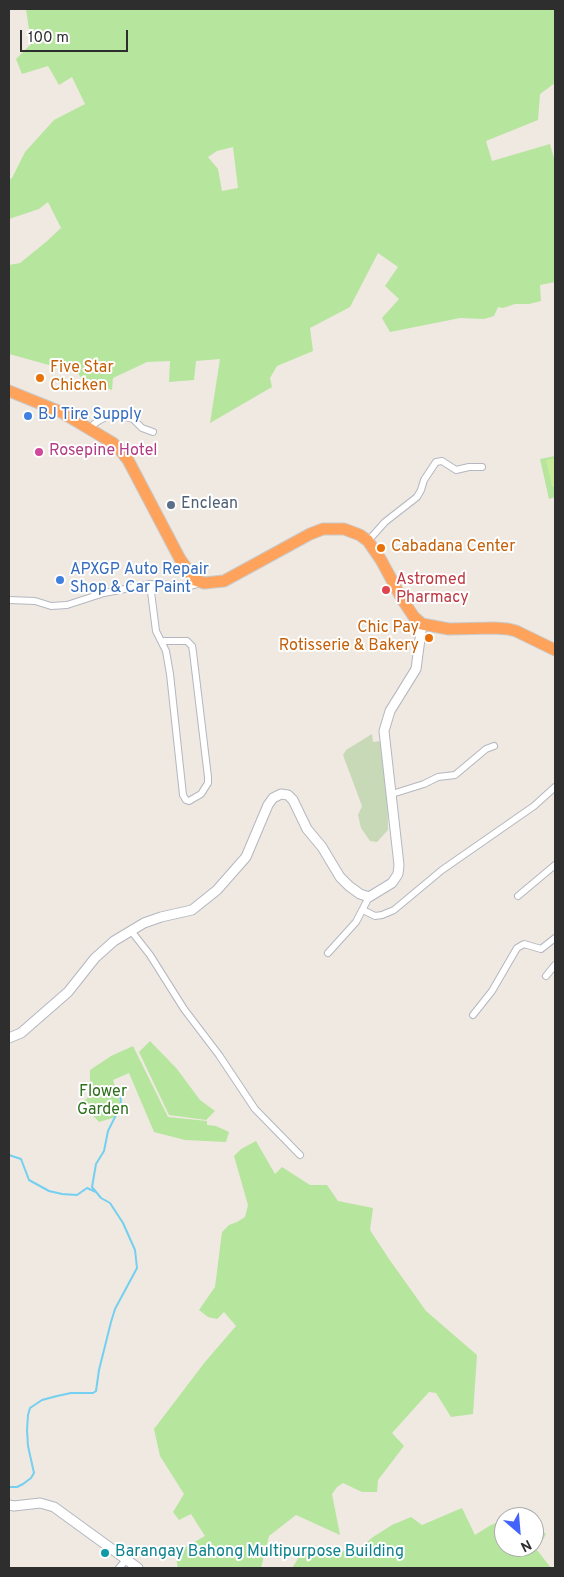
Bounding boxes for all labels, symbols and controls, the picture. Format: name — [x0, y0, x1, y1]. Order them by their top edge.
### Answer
scale bar — [22, 20, 130, 52]
text: 100 m — [28, 29, 69, 48]
place label: Five Star Chicken — [50, 359, 114, 397]
marker: Five Star Chicken — [34, 372, 46, 384]
place label: BJ Tire Supply — [38, 406, 142, 426]
marker: BJ Tire Supply — [22, 410, 34, 422]
place label: Rosepine Hotel — [49, 442, 158, 462]
marker: Rosepine Hotel — [33, 446, 45, 458]
place label: Enclean — [181, 495, 238, 515]
marker: Enclean — [165, 499, 177, 511]
place label: Cabadana Center — [391, 538, 515, 558]
marker: Cabadana Center — [375, 542, 387, 554]
place label: APXGP Auto Repair Shop & Car Paint — [70, 561, 209, 599]
place label: Astromed Pharmacy — [396, 571, 469, 609]
marker: APXGP Auto Repair Shop & Car Paint — [54, 574, 66, 586]
marker: Astromed Pharmacy — [380, 584, 392, 596]
place label: Chic Pay Rotisserie & Bakery — [279, 619, 419, 657]
marker: Chic Pay Rotisserie & Bakery — [423, 632, 435, 644]
park label: Flower Garden — [77, 1083, 129, 1121]
north arrow — [494, 1507, 544, 1557]
text: N — [517, 1535, 534, 1555]
place label: Barangay Bahong Multipurpose Building — [115, 1543, 404, 1563]
marker: Barangay Bahong Multipurpose Building — [99, 1547, 111, 1559]

